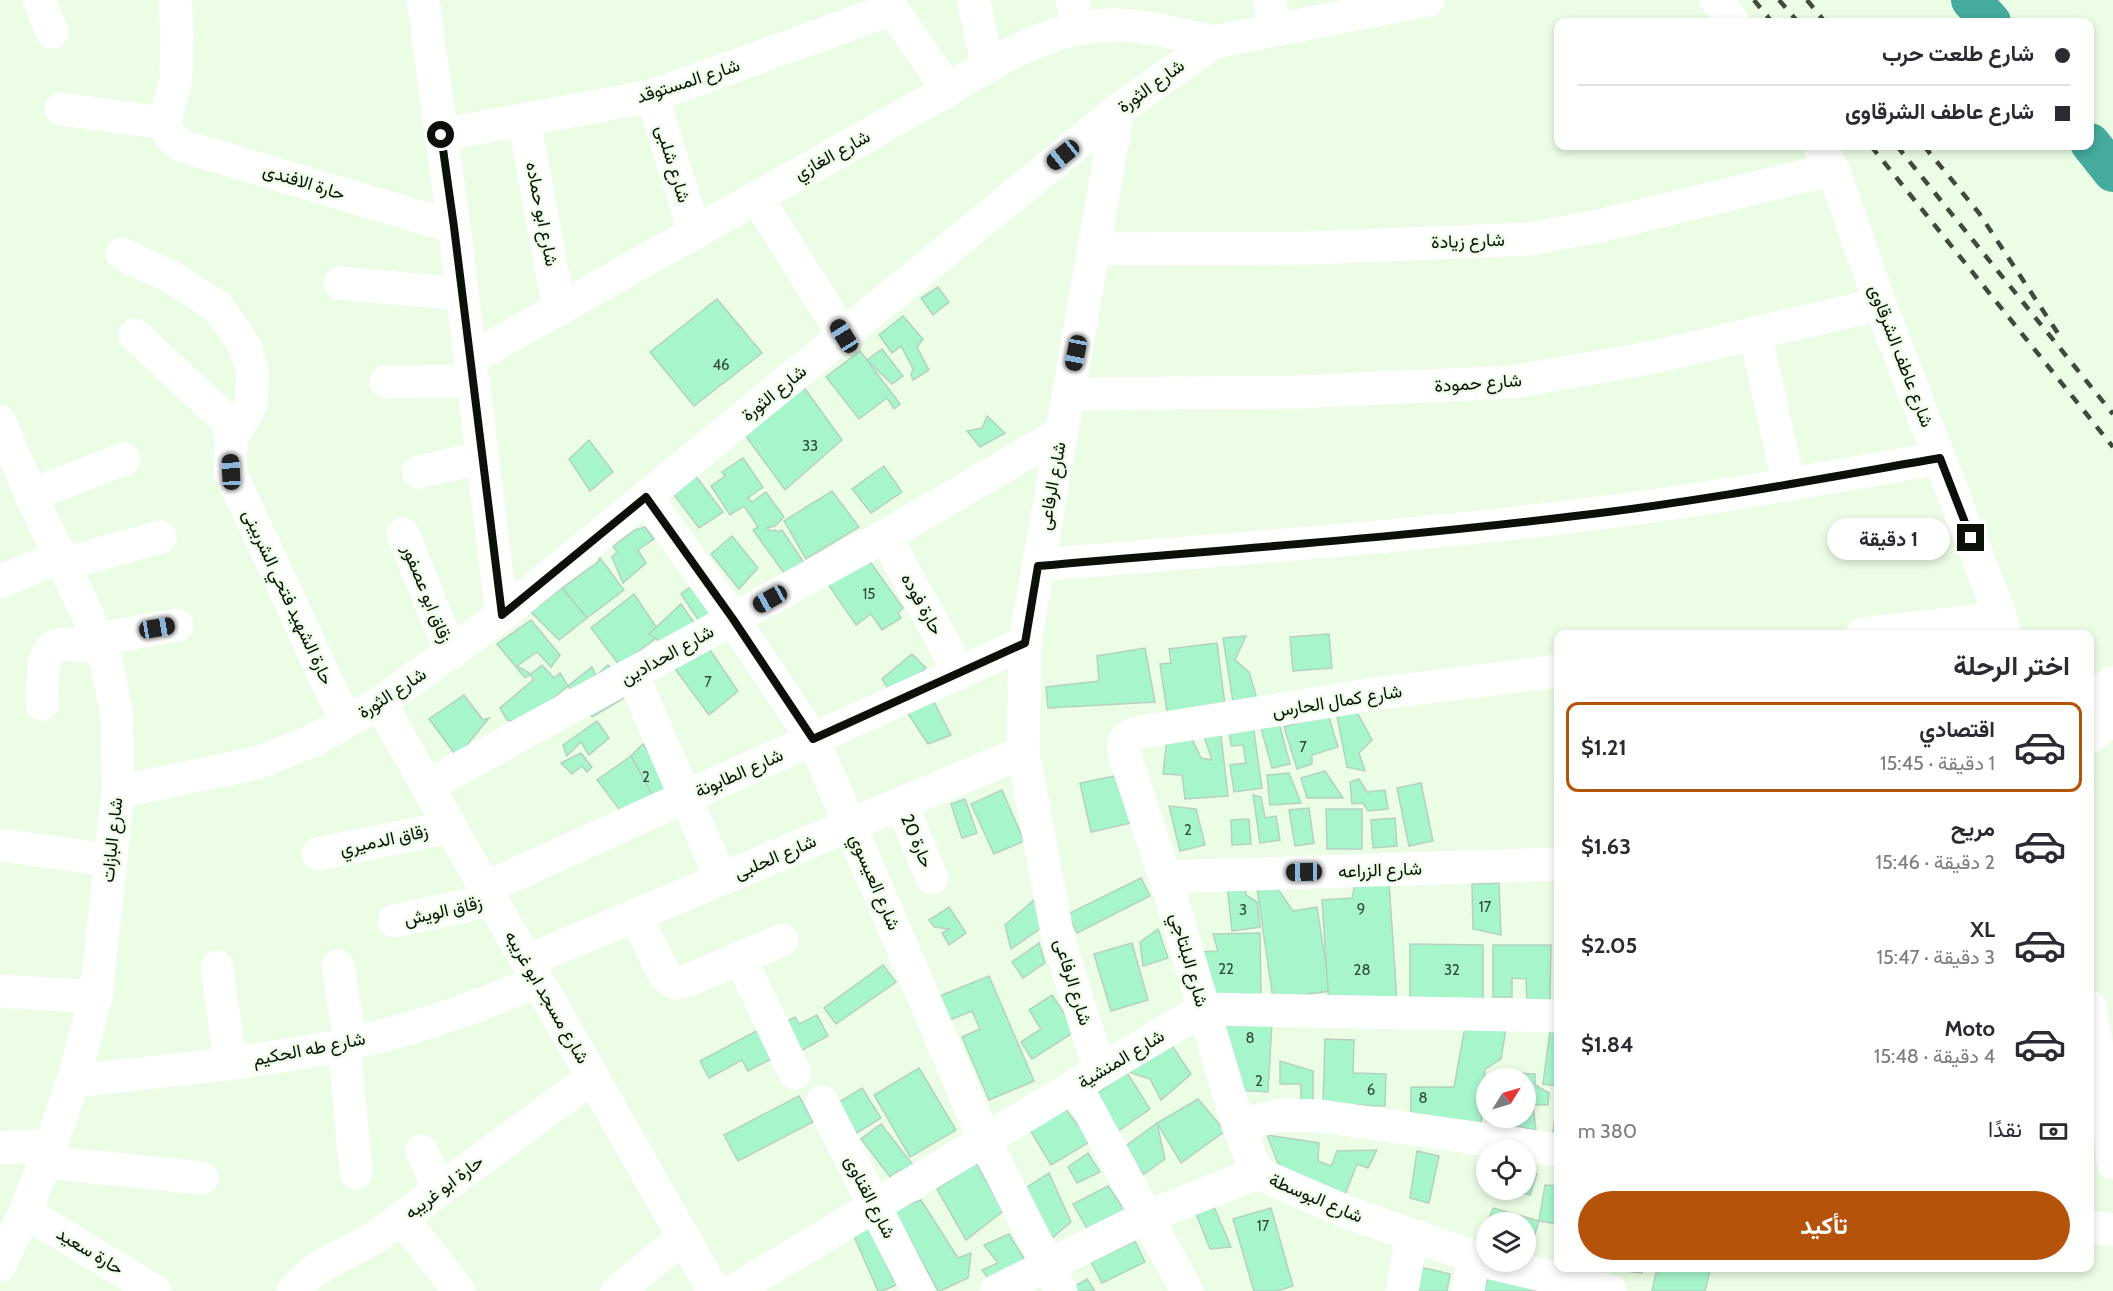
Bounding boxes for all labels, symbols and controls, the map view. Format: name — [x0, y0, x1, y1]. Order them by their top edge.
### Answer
text: شارع طلعت حرب — [1882, 40, 2034, 67]
street label: شارع المستوقد — [634, 54, 743, 109]
street label: شارع الثورة — [1113, 54, 1189, 118]
text: شارع عاطف الشرقاوى — [1845, 98, 2034, 125]
route start — [427, 121, 454, 148]
street label: شارع شلبى — [650, 123, 695, 206]
street label: شارع الغازي — [790, 125, 876, 188]
car — [1043, 137, 1083, 173]
street label: حارة الافندى — [260, 159, 348, 205]
street label: شارع ابو حماده — [520, 160, 563, 268]
street label: شارع زيادة — [1431, 229, 1505, 254]
street label: شارع عاطف الشرقاوى — [1863, 282, 1938, 431]
car — [827, 316, 861, 356]
car — [1064, 334, 1088, 372]
house number: 46 — [712, 356, 730, 374]
street label: شارع الثورة — [737, 360, 812, 427]
street label: شارع حمودة — [1434, 369, 1523, 398]
house number: 33 — [802, 437, 818, 455]
street label: شارع الرفاعى — [1033, 440, 1072, 532]
car — [221, 454, 241, 490]
street label: حارة الشهيد فتحي الشربينى — [234, 506, 338, 690]
callout: 1 دقيقة — [1827, 517, 1950, 559]
route end — [1957, 524, 1984, 551]
text: 1 دقيقة — [1859, 527, 1918, 551]
street label: زقاق ابو عصفور — [397, 541, 457, 646]
street label: حارة فوده — [896, 569, 948, 639]
car — [750, 582, 790, 616]
house number: 15 — [862, 585, 876, 603]
car — [138, 616, 176, 640]
street label: شارع الحدادين — [616, 620, 718, 691]
text: اختر الرحلة — [1953, 649, 2070, 682]
street label: شارع الثورة — [354, 663, 431, 724]
house number: 7 — [704, 673, 712, 691]
street label: شارع كمال الحارس — [1270, 680, 1404, 723]
text: اقتصادي — [1919, 716, 1995, 743]
icon: car — [2013, 720, 2067, 774]
text: $1.21 — [1581, 734, 1627, 761]
house number: 7 — [1299, 738, 1307, 756]
street label: شارع الطابونة — [691, 744, 787, 803]
text: 1 دقيقة · 15:45 — [1880, 751, 1995, 775]
house number: 2 — [642, 768, 650, 786]
street label: شارع البازات — [97, 796, 128, 884]
street label: حارة 20 — [896, 811, 938, 871]
text: مريح — [1951, 815, 1995, 842]
icon: car — [2013, 819, 2067, 873]
street label: زقاق الدميري — [338, 820, 431, 864]
house number: 2 — [1184, 821, 1192, 839]
street label: شارع الحلبى — [731, 830, 820, 885]
street label: شارع العيسوي — [841, 831, 905, 935]
text: $1.63 — [1581, 833, 1631, 860]
text: 2 دقيقة · 15:46 — [1876, 850, 1995, 874]
street label: شارع الزراعه — [1338, 858, 1422, 883]
car — [1286, 863, 1322, 881]
street label: زقاق الويش — [402, 891, 484, 931]
house number: 17 — [1479, 898, 1492, 916]
house number: 9 — [1357, 900, 1365, 918]
house number: 3 — [1239, 901, 1247, 919]
street label: شارع البلتاجي — [1161, 910, 1213, 1011]
text: XL — [1970, 916, 1995, 943]
icon: car — [2013, 918, 2067, 972]
street label: شارع مسجد ابو غريبه — [499, 927, 594, 1068]
text: $2.05 — [1581, 932, 1637, 959]
street label: شارع الرفاعى — [1048, 936, 1097, 1028]
text: 3 دقيقة · 15:47 — [1876, 945, 1995, 969]
house number: 22 — [1218, 960, 1234, 978]
house number: 28 — [1354, 961, 1370, 979]
house number: 32 — [1444, 961, 1460, 979]
text: Moto — [1944, 1015, 1995, 1042]
icon: car — [2013, 1017, 2067, 1071]
street label: شارع المنشية — [1074, 1025, 1169, 1094]
street label: شارع طه الحكيم — [251, 1027, 367, 1072]
house number: 8 — [1245, 1029, 1255, 1047]
text: $1.84 — [1581, 1031, 1634, 1058]
text: 4 دقيقة · 15:48 — [1874, 1044, 1995, 1068]
north arrow — [1476, 1068, 1536, 1128]
map controls — [1476, 1068, 1536, 1272]
house number: 2 — [1255, 1072, 1263, 1090]
house number: 6 — [1367, 1081, 1375, 1099]
house number: 8 — [1418, 1089, 1428, 1107]
icon: cash — [2037, 1115, 2070, 1148]
text: نقدًا — [1988, 1116, 2022, 1143]
text: 380 m — [1578, 1119, 1637, 1143]
button: locate — [1476, 1140, 1536, 1200]
street label: حارة ابو غريبه — [400, 1150, 488, 1224]
street label: شارع القناوى — [839, 1152, 900, 1243]
street label: شارع البوسطة — [1265, 1168, 1366, 1228]
button: تأكيد — [1578, 1191, 2070, 1260]
button: layers — [1476, 1212, 1536, 1272]
house number: 17 — [1257, 1217, 1270, 1235]
street label: حارة سعيد — [52, 1222, 128, 1280]

